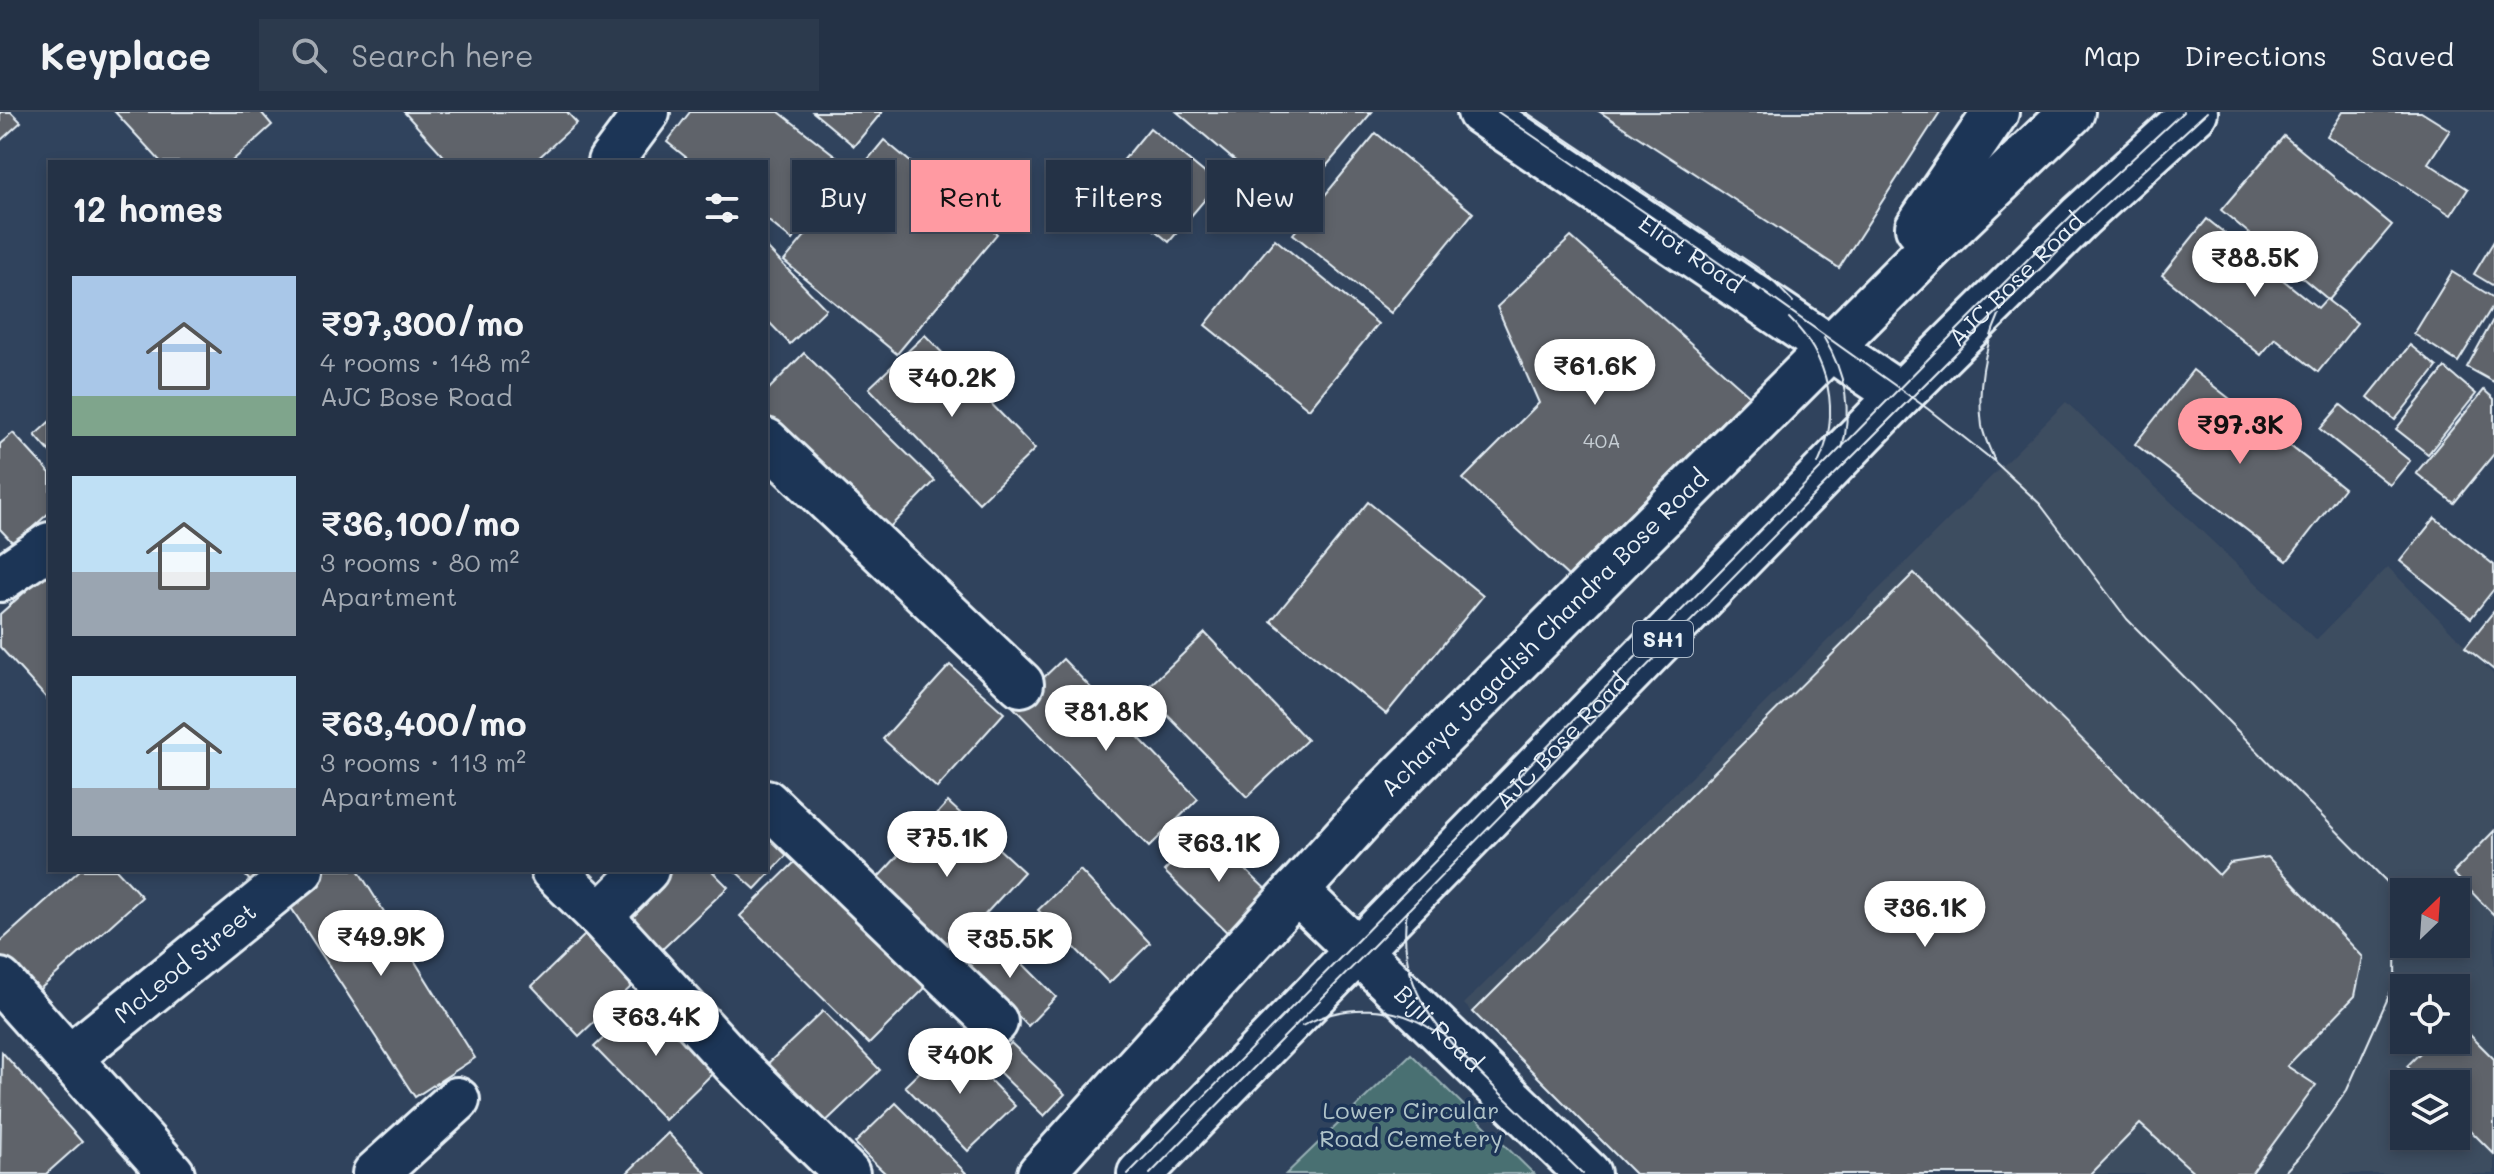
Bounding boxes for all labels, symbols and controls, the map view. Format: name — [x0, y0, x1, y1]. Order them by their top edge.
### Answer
search box — [259, 19, 819, 91]
text: Keyplace — [40, 30, 211, 80]
icon: search — [287, 33, 331, 77]
text: Search here — [351, 35, 534, 75]
text: Map — [2084, 37, 2141, 73]
text: Directions — [2185, 37, 2327, 73]
text: Saved — [2371, 37, 2454, 73]
chip: Buy — [792, 160, 895, 232]
chip: Rent — [911, 160, 1030, 232]
chip: Filters — [1046, 160, 1191, 232]
chip: New — [1207, 160, 1323, 232]
text: 12 homes — [72, 186, 223, 231]
icon: filters — [700, 186, 744, 230]
street label: AJC Bose Road — [1941, 205, 2089, 352]
street label: Eliot Road — [1633, 206, 1750, 299]
pin: ₹88.5K — [2190, 231, 2320, 299]
text: ₹88.5K — [2210, 240, 2300, 274]
text: ₹97,300/mo — [320, 300, 524, 345]
icon: home — [136, 308, 232, 404]
pin: ₹61.6K — [1530, 339, 1660, 407]
text: 4 rooms · 148 m² — [320, 345, 530, 379]
text: ₹61.6K — [1552, 348, 1638, 382]
pin: ₹40.2K — [887, 351, 1017, 419]
text: ₹40.2K — [907, 360, 997, 394]
text: AJC Bose Road — [320, 379, 513, 413]
pin: ₹97.3K — [2175, 398, 2305, 466]
text: ₹97.3K — [2196, 407, 2284, 441]
house number: 40A — [1583, 427, 1621, 453]
street label: Acharya Jagadish Chandra Bose Road — [1373, 462, 1714, 803]
text: ₹36,100/mo — [320, 500, 520, 545]
icon: home — [136, 508, 232, 604]
text: 3 rooms · 80 m² — [320, 545, 519, 579]
text: Apartment — [320, 579, 457, 613]
road number: SH1 — [1633, 621, 1693, 657]
street label: AJC Bose Road — [1488, 666, 1634, 815]
pin: ₹81.8K — [1041, 685, 1171, 753]
text: ₹81.8K — [1063, 694, 1149, 728]
text: ₹63,400/mo — [320, 700, 527, 745]
icon: home — [136, 708, 232, 804]
text: 3 rooms · 113 m² — [320, 745, 526, 779]
text: Apartment — [320, 779, 457, 813]
pin: ₹75.1K — [882, 811, 1012, 879]
pin: ₹63.1K — [1154, 816, 1284, 884]
text: ₹75.1K — [905, 820, 989, 854]
text: ₹63.1K — [1176, 825, 1262, 859]
north arrow — [2390, 878, 2470, 958]
map controls — [2390, 878, 2470, 1150]
pin: ₹36.1K — [1860, 881, 1990, 949]
text: ₹36.1K — [1882, 890, 1968, 924]
street label: McLeod Street — [107, 895, 262, 1029]
pin: ₹49.9K — [316, 910, 446, 978]
pin: ₹35.5K — [945, 912, 1075, 980]
text: ₹49.9K — [336, 919, 426, 953]
text: ₹35.5K — [966, 921, 1054, 955]
button: locate — [2390, 974, 2470, 1054]
street label: Bijli Road — [1389, 978, 1490, 1078]
pin: ₹63.4K — [591, 990, 721, 1058]
text: ₹63.4K — [611, 999, 701, 1033]
pin: ₹40K — [913, 1028, 1007, 1096]
text: ₹40K — [926, 1037, 994, 1071]
button: layers — [2390, 1070, 2470, 1150]
park label: Lower Circular Road Cemetery — [1319, 1094, 1503, 1153]

